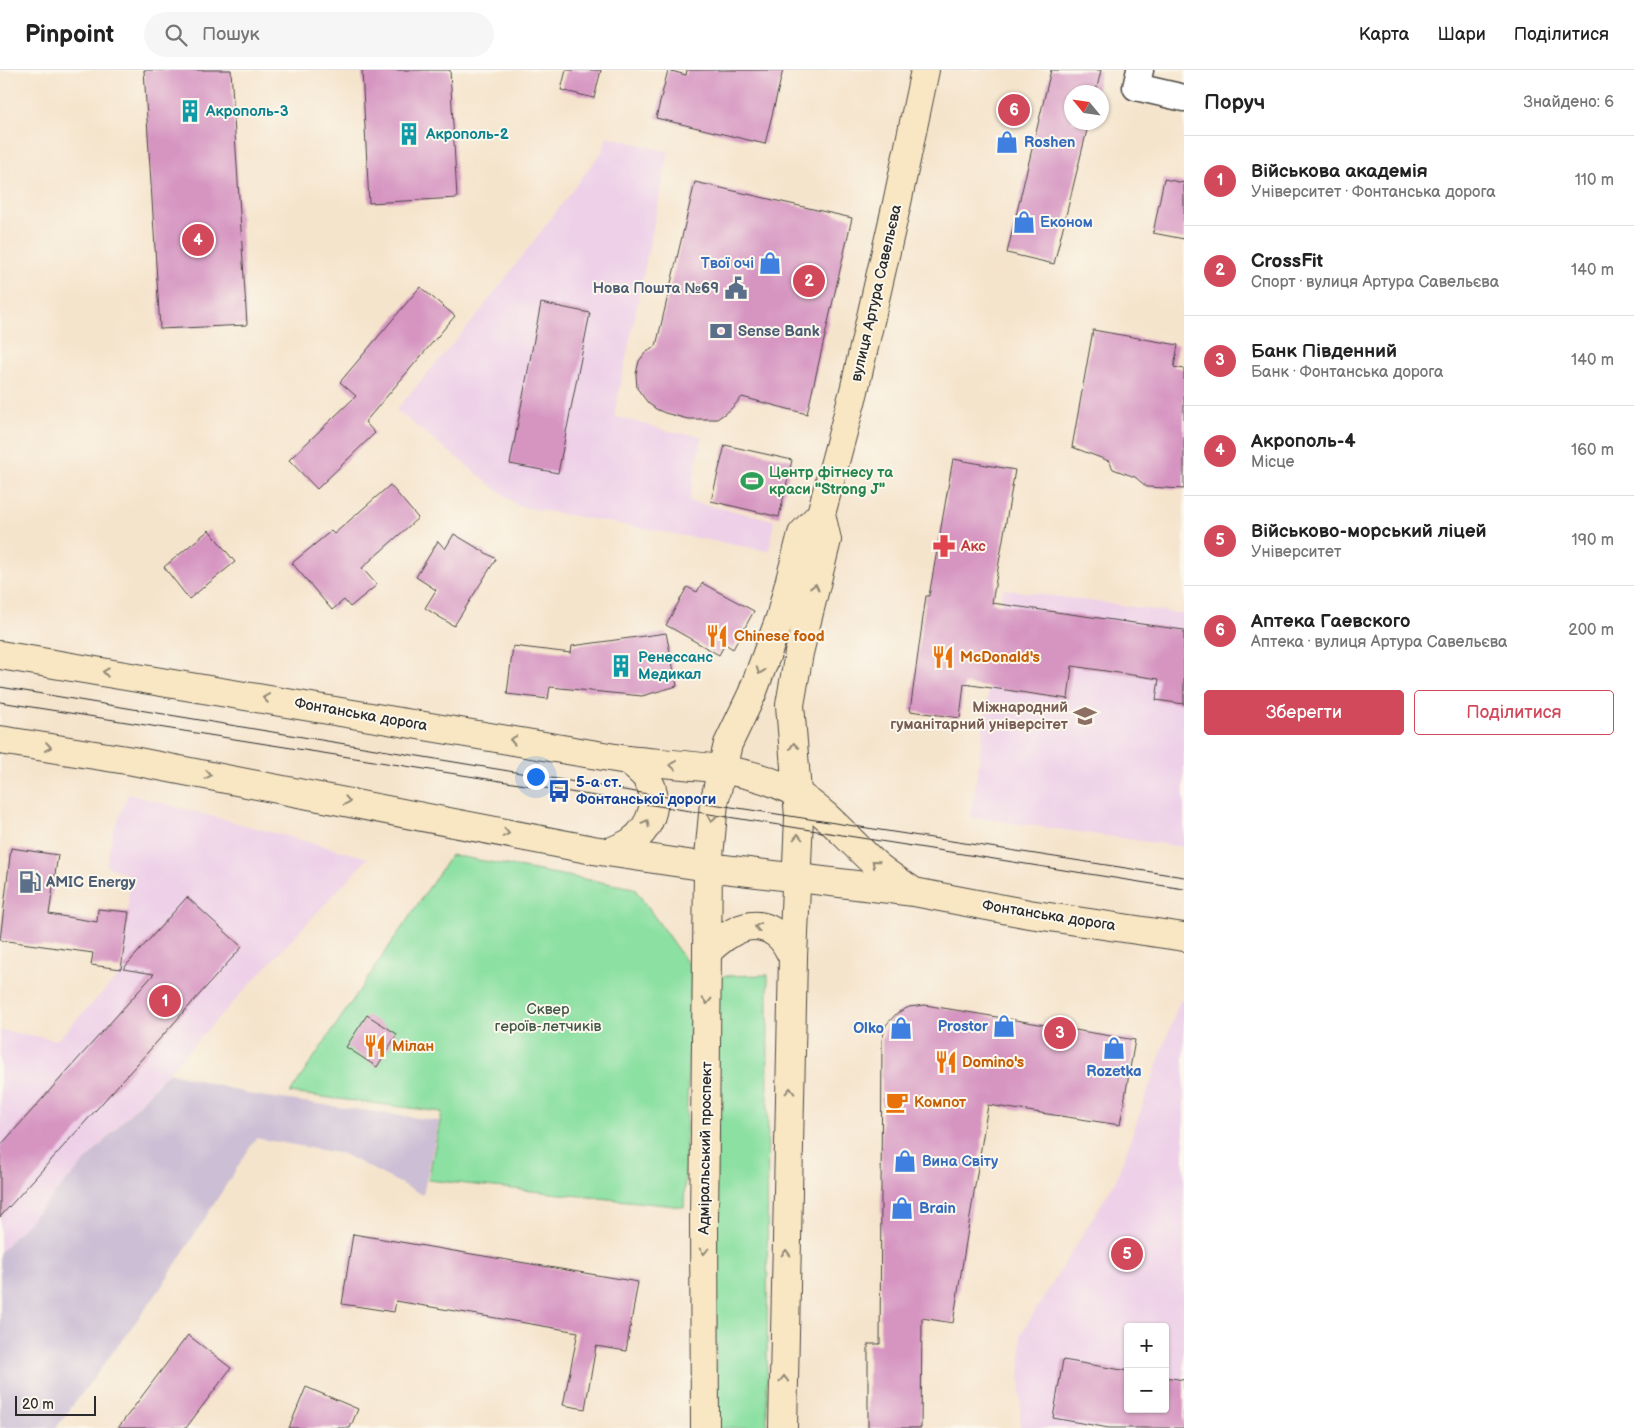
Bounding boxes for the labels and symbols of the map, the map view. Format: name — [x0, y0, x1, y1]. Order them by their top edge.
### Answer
north arrow — [1064, 85, 1109, 130]
pin: 6 — [998, 91, 1030, 129]
building icon: Акрополь-3 — [177, 98, 203, 124]
place label: Акрополь-3 — [205, 102, 289, 121]
building icon: Акрополь-2 — [396, 121, 422, 147]
place label: Акрополь-2 — [425, 125, 509, 144]
shop icon: Roshen — [994, 129, 1020, 155]
place label: Roshen — [1024, 133, 1075, 152]
street label: вулиця Артура Савельєва — [847, 203, 906, 383]
shop icon: Економ — [1011, 209, 1037, 235]
place label: Економ — [1040, 213, 1093, 232]
pin: 4 — [182, 221, 214, 259]
shop icon: Твої очі — [757, 250, 783, 276]
place label: Твої очі — [701, 254, 754, 273]
pin: 2 — [793, 262, 825, 300]
public building icon: Нова Пошта №69 — [723, 275, 749, 301]
place label: Нова Пошта №69 — [593, 279, 719, 298]
bank icon: Sense Bank — [708, 318, 734, 344]
place label: Sense Bank — [738, 322, 820, 341]
place label: Центр фітнесу та краси "Strong J" — [769, 463, 893, 499]
sports icon: Центр фітнесу та краси "Strong J" — [739, 468, 765, 494]
pharmacy icon: Акс — [931, 533, 957, 559]
place label: Акс — [960, 537, 986, 556]
one-way arrow — [809, 582, 820, 591]
restaurant icon: Chinese food — [704, 623, 730, 649]
place label: Chinese food — [734, 627, 825, 646]
restaurant icon: McDonald's — [930, 644, 956, 670]
place label: Ренессанс Медикал — [638, 648, 713, 684]
place label: McDonald's — [960, 648, 1040, 667]
building icon: Ренессанс Медикал — [608, 653, 634, 679]
one-way arrow — [756, 666, 766, 675]
one-way arrow — [101, 668, 110, 678]
street label: Фонтанська дорога — [293, 693, 429, 736]
one-way arrow — [262, 694, 271, 704]
place label: Міжнародний гуманітарний універсітет — [890, 698, 1069, 734]
school or university icon: Міжнародний гуманітарний універсітет — [1072, 703, 1098, 729]
one-way arrow — [508, 736, 517, 746]
one-way arrow — [44, 742, 53, 752]
one-way arrow — [788, 742, 799, 750]
one-way arrow — [669, 760, 677, 771]
your location — [523, 764, 549, 790]
one-way arrow — [204, 769, 213, 780]
place label: 5-а ст. Фонтанської дороги — [576, 773, 716, 809]
bus stop icon: 5-а ст. Фонтанської дороги — [546, 778, 572, 804]
one-way arrow — [342, 796, 351, 806]
one-way arrow — [707, 815, 718, 823]
one-way arrow — [640, 819, 650, 828]
one-way arrow — [502, 827, 511, 838]
one-way arrow — [793, 832, 803, 840]
one-way arrow — [872, 860, 881, 868]
fuel station icon: AMIC Energy — [17, 869, 43, 895]
place label: AMIC Energy — [45, 873, 136, 892]
street label: Фонтанська дорога — [981, 896, 1117, 935]
one-way arrow — [754, 922, 763, 932]
pin: 1 — [149, 982, 181, 1020]
one-way arrow — [701, 997, 712, 1005]
park label: Сквер героїв-летчиків — [495, 1000, 602, 1036]
shop icon: Prostor — [991, 1013, 1017, 1039]
pin: 3 — [1044, 1014, 1076, 1052]
shop icon: Olko — [888, 1015, 914, 1041]
place label: Prostor — [938, 1017, 989, 1036]
place label: Olko — [853, 1019, 884, 1038]
restaurant icon: Мілан — [362, 1033, 388, 1059]
shop icon: Rozetka — [1101, 1035, 1127, 1061]
place label: Мілан — [392, 1037, 434, 1056]
restaurant icon: Domino's — [933, 1049, 959, 1075]
place label: Domino's — [962, 1053, 1024, 1072]
street label: Адміральський проспект — [694, 1061, 717, 1236]
place label: Rozetka — [1086, 1062, 1142, 1081]
one-way arrow — [785, 1086, 795, 1094]
cafe icon: Компот — [884, 1089, 910, 1115]
place label: Компот — [914, 1093, 967, 1112]
shop icon: Вина Світу — [892, 1148, 918, 1174]
place label: Вина Світу — [922, 1152, 999, 1171]
shop icon: Brain — [889, 1195, 915, 1221]
place label: Brain — [919, 1199, 956, 1218]
pin: 5 — [1111, 1235, 1143, 1273]
one-way arrow — [699, 1248, 709, 1255]
one-way arrow — [781, 1249, 791, 1256]
one-way arrow — [779, 1375, 789, 1383]
scale bar — [15, 1393, 96, 1416]

